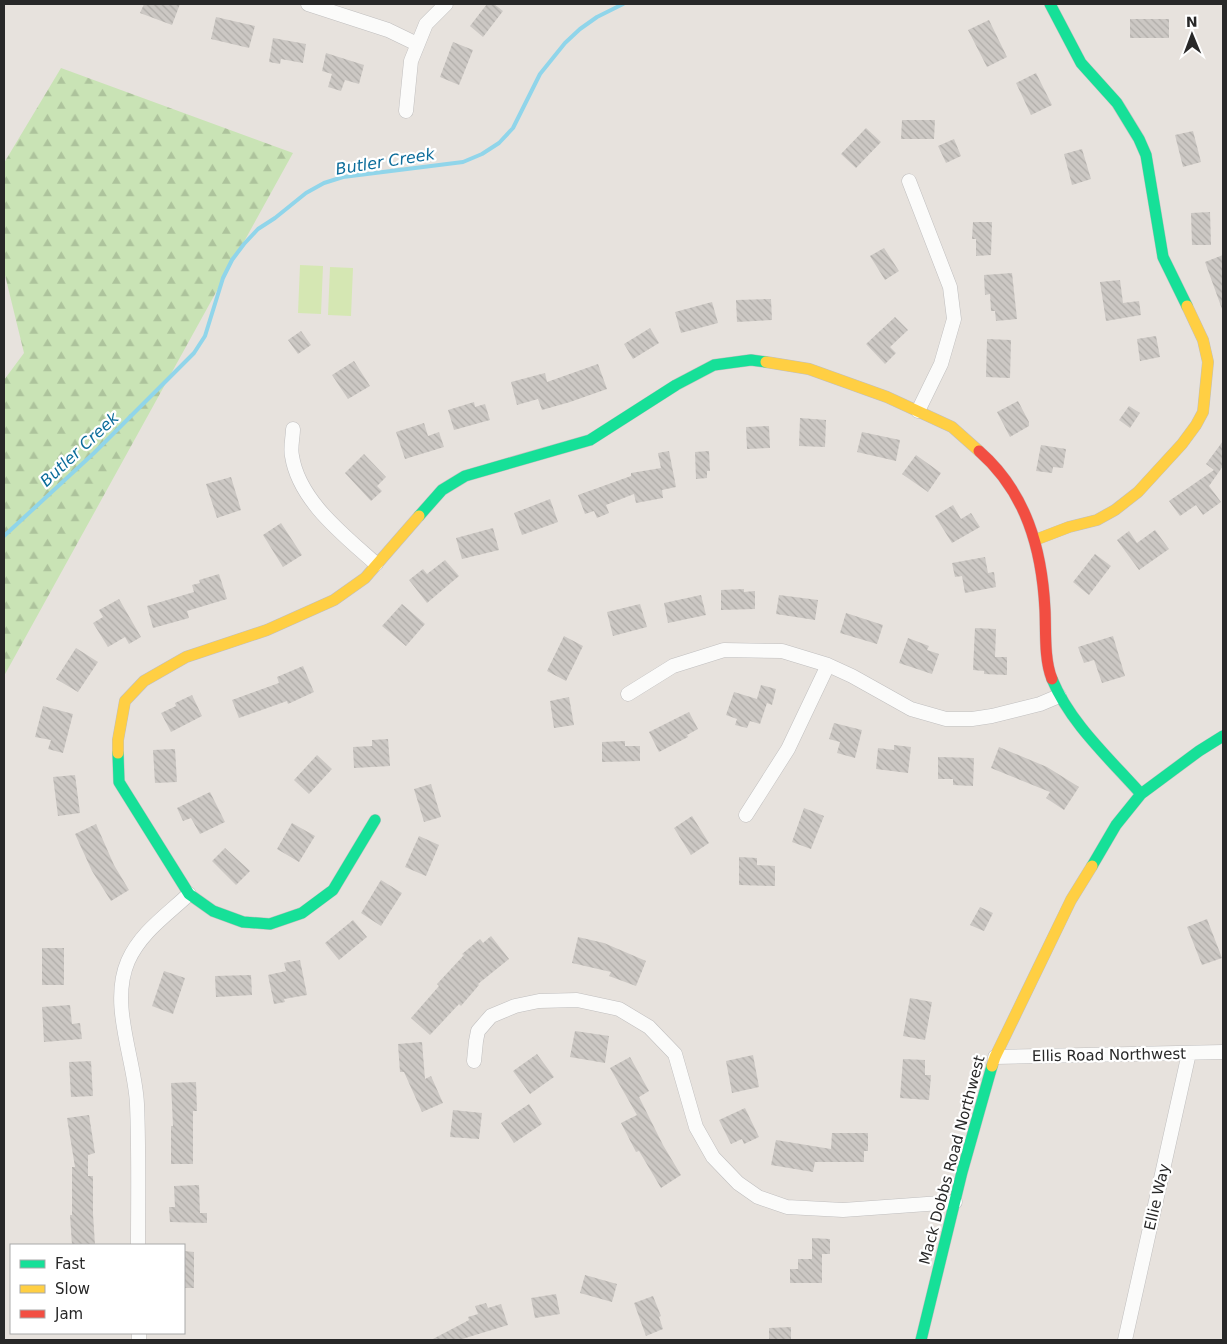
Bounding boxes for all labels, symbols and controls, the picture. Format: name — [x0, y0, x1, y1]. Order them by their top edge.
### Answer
north arrow — [1167, 10, 1217, 60]
text: N — [1186, 14, 1198, 30]
water label: Butler Creek — [334, 144, 437, 179]
water label: Butler Creek — [36, 408, 123, 490]
street label: Ellis Road Northwest — [1032, 1045, 1186, 1065]
street label: Mack Dobbs Road Northwest — [915, 1053, 989, 1267]
street label: Ellie Way — [1141, 1162, 1173, 1232]
legend — [10, 1244, 185, 1334]
text: Fast — [55, 1255, 85, 1273]
text: Slow — [55, 1280, 90, 1298]
text: Jam — [54, 1305, 83, 1323]

